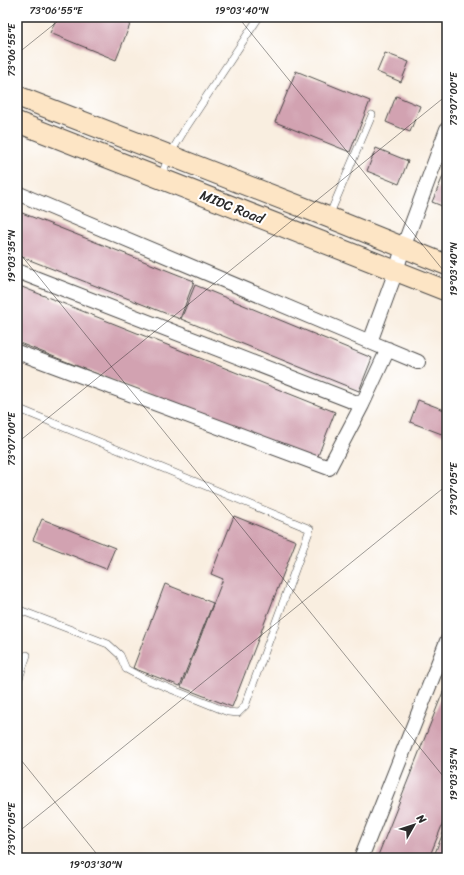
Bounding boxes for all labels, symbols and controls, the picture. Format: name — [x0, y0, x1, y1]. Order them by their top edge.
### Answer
text: 73°06'55"E — [29, 2, 84, 20]
text: 19°03'40"N — [215, 2, 269, 20]
text: 73°06'55"E — [3, 22, 21, 77]
text: 73°07'00"E — [445, 71, 463, 126]
street label: MIDC Road — [196, 183, 269, 232]
text: 19°03'35"N — [3, 229, 21, 282]
text: 19°03'40"N — [445, 242, 463, 296]
text: 73°07'00"E — [3, 411, 21, 466]
text: 73°07'05"E — [445, 461, 463, 516]
text: 19°03'35"N — [445, 747, 463, 800]
text: 73°07'05"E — [3, 801, 21, 856]
north arrow — [394, 805, 434, 845]
text: N — [411, 809, 431, 828]
text: 19°03'30"N — [69, 856, 123, 874]

